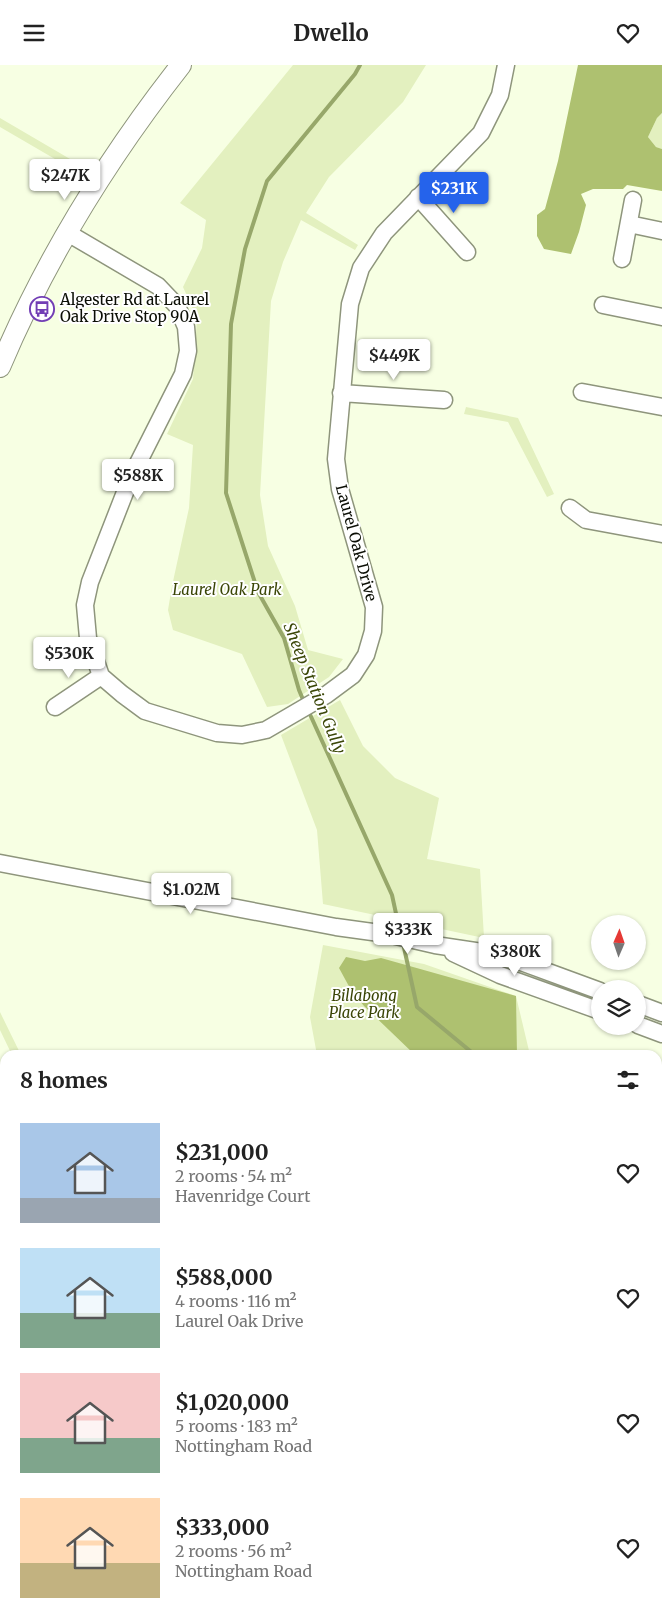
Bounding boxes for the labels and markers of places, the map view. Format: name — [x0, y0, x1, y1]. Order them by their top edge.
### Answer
pin: $247K — [30, 159, 100, 201]
pin: $231K — [419, 171, 489, 214]
place label: Algester Rd at Laurel Oak Drive Stop 90A — [59, 290, 210, 326]
bus stop icon: Algester Rd at Laurel Oak Drive Stop 90A — [29, 296, 55, 322]
pin: $449K — [359, 339, 429, 381]
pin: $588K — [103, 459, 173, 501]
pin: $530K — [34, 637, 104, 679]
pin: $1.02M — [150, 873, 232, 915]
pin: $333K — [373, 913, 443, 955]
pin: $380K — [480, 935, 550, 977]

